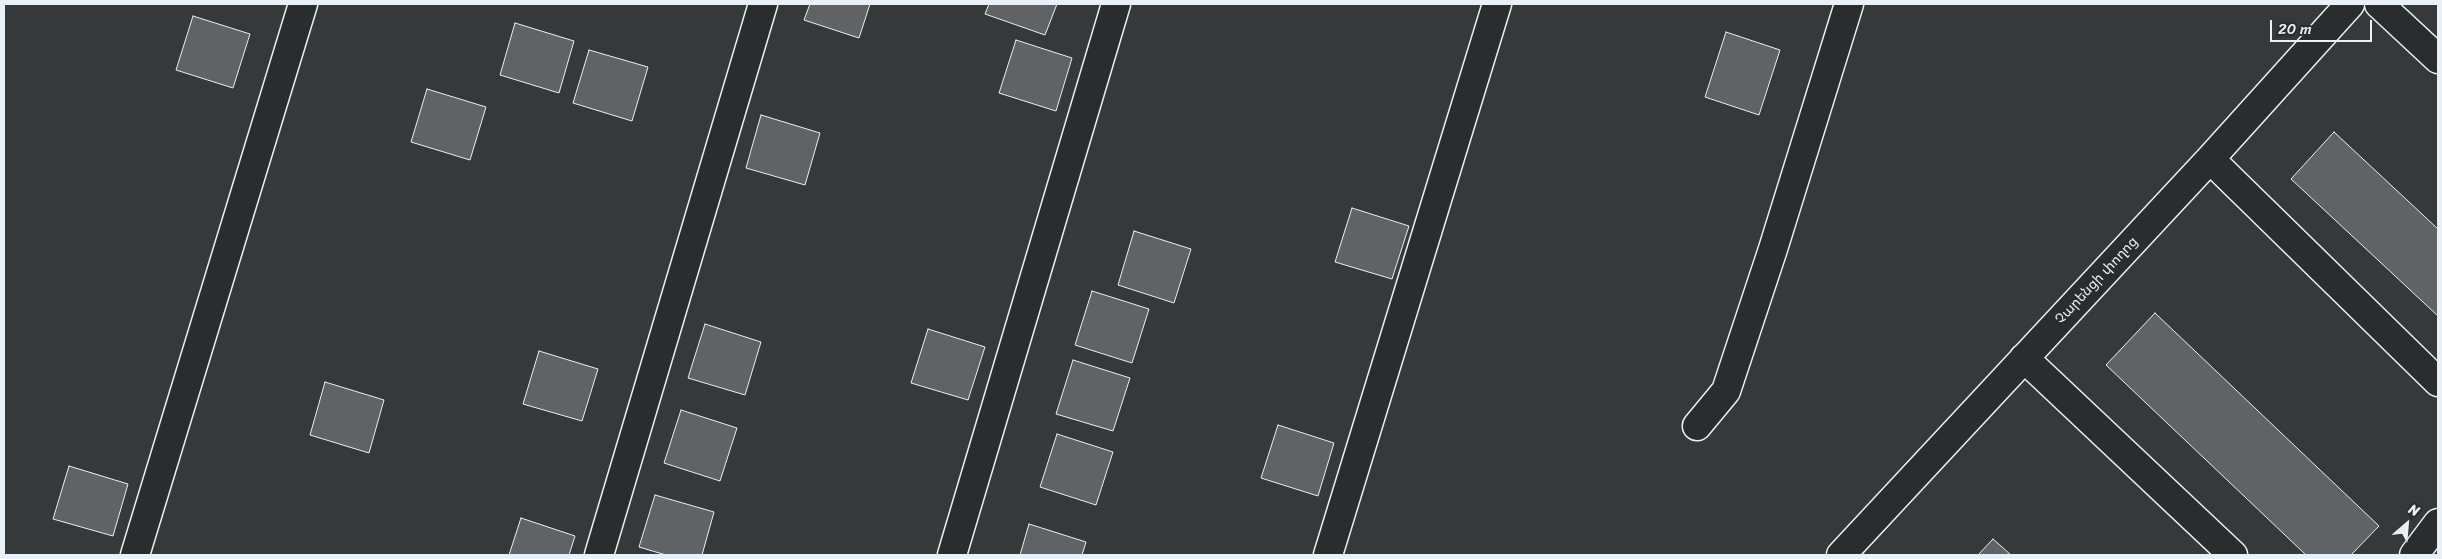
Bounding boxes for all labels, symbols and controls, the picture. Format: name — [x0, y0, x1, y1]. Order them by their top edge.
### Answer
scale bar — [2272, 10, 2374, 42]
text: 20 m — [2278, 16, 2312, 42]
street label: Չարենցի փողոց — [2052, 234, 2142, 328]
text: N — [2404, 497, 2424, 524]
north arrow — [2382, 499, 2432, 549]

